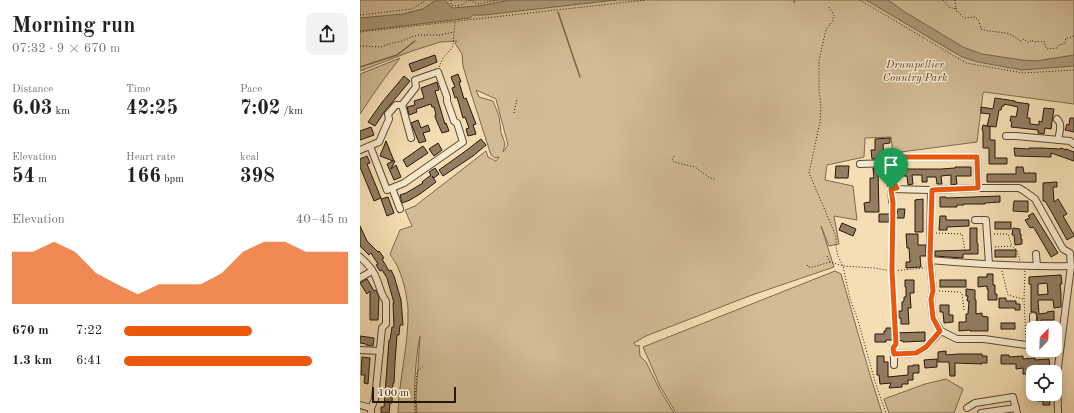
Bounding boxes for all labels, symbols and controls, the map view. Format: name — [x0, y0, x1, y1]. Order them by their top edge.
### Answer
button: share — [306, 13, 348, 55]
text: Morning run — [12, 15, 135, 37]
text: 07:32 · 9 × 670 m — [12, 42, 120, 55]
park label: Drumpellier Country Park — [883, 60, 948, 84]
text: Distance — [12, 84, 53, 95]
text: Time — [126, 84, 151, 95]
text: Pace — [240, 84, 262, 95]
text: 6.03 — [12, 99, 52, 119]
text: 42:25 — [126, 99, 178, 119]
text: 7:02 — [240, 99, 280, 119]
text: km — [52, 106, 70, 117]
text: /km — [280, 106, 303, 117]
pin — [874, 148, 908, 189]
text: Elevation — [12, 152, 57, 163]
text: Heart rate — [126, 152, 175, 163]
text: kcal — [240, 152, 259, 163]
icon: arrive — [880, 154, 902, 176]
text: 54 — [12, 167, 35, 187]
text: 166 — [126, 167, 161, 187]
text: 398 — [240, 167, 275, 187]
text: m — [35, 174, 47, 185]
text: bpm — [161, 174, 184, 185]
text: Elevation — [12, 213, 65, 226]
text: 40–45 m — [296, 213, 348, 226]
north arrow — [1026, 321, 1062, 357]
map controls — [1026, 321, 1062, 401]
text: 670 m — [12, 324, 49, 337]
text: 7:22 — [76, 324, 102, 337]
text: 1.3 km — [12, 354, 52, 367]
text: 6:41 — [76, 354, 102, 367]
button: locate — [1026, 365, 1062, 401]
scale bar — [372, 385, 456, 404]
text: 100 m — [378, 388, 409, 399]

